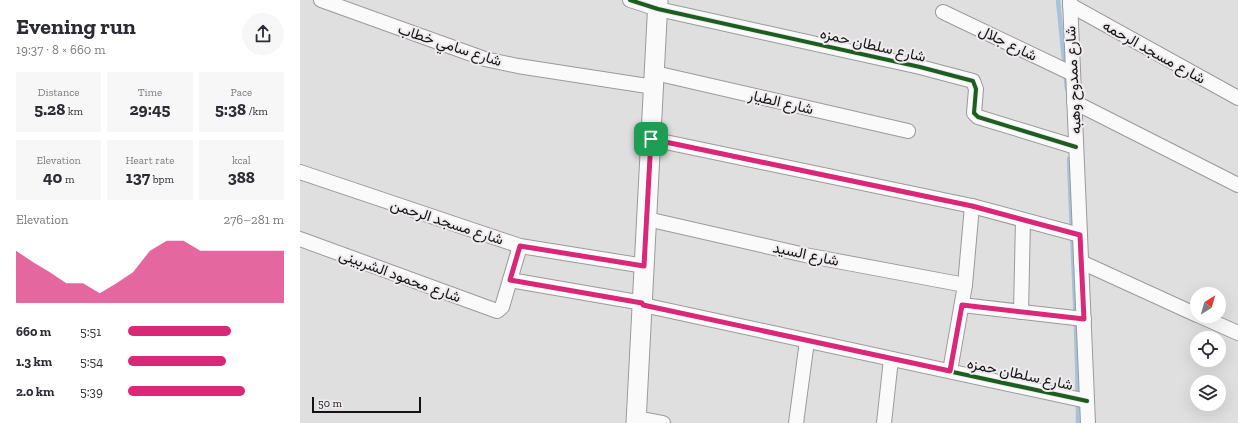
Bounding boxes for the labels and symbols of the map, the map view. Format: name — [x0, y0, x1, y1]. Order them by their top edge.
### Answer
street label: شارع مسجد الرحمه — [1099, 16, 1209, 90]
street label: شارع سامي خطاب — [395, 20, 504, 74]
street label: شارع جلال — [975, 21, 1040, 67]
street label: شارع سلطان حمزه — [818, 24, 928, 68]
street label: شارع ممدوح وهبه — [1061, 25, 1087, 135]
street label: شارع الطيار — [745, 86, 815, 120]
pin — [634, 122, 668, 156]
street label: شارع مسجد الرحمن — [388, 195, 506, 251]
street label: شارع السيد — [771, 238, 841, 272]
street label: شارع محمود الشربينى — [336, 246, 463, 308]
north arrow — [1190, 287, 1226, 323]
street label: شارع سلطان حمزه — [965, 354, 1075, 396]
scale bar — [312, 395, 421, 414]

